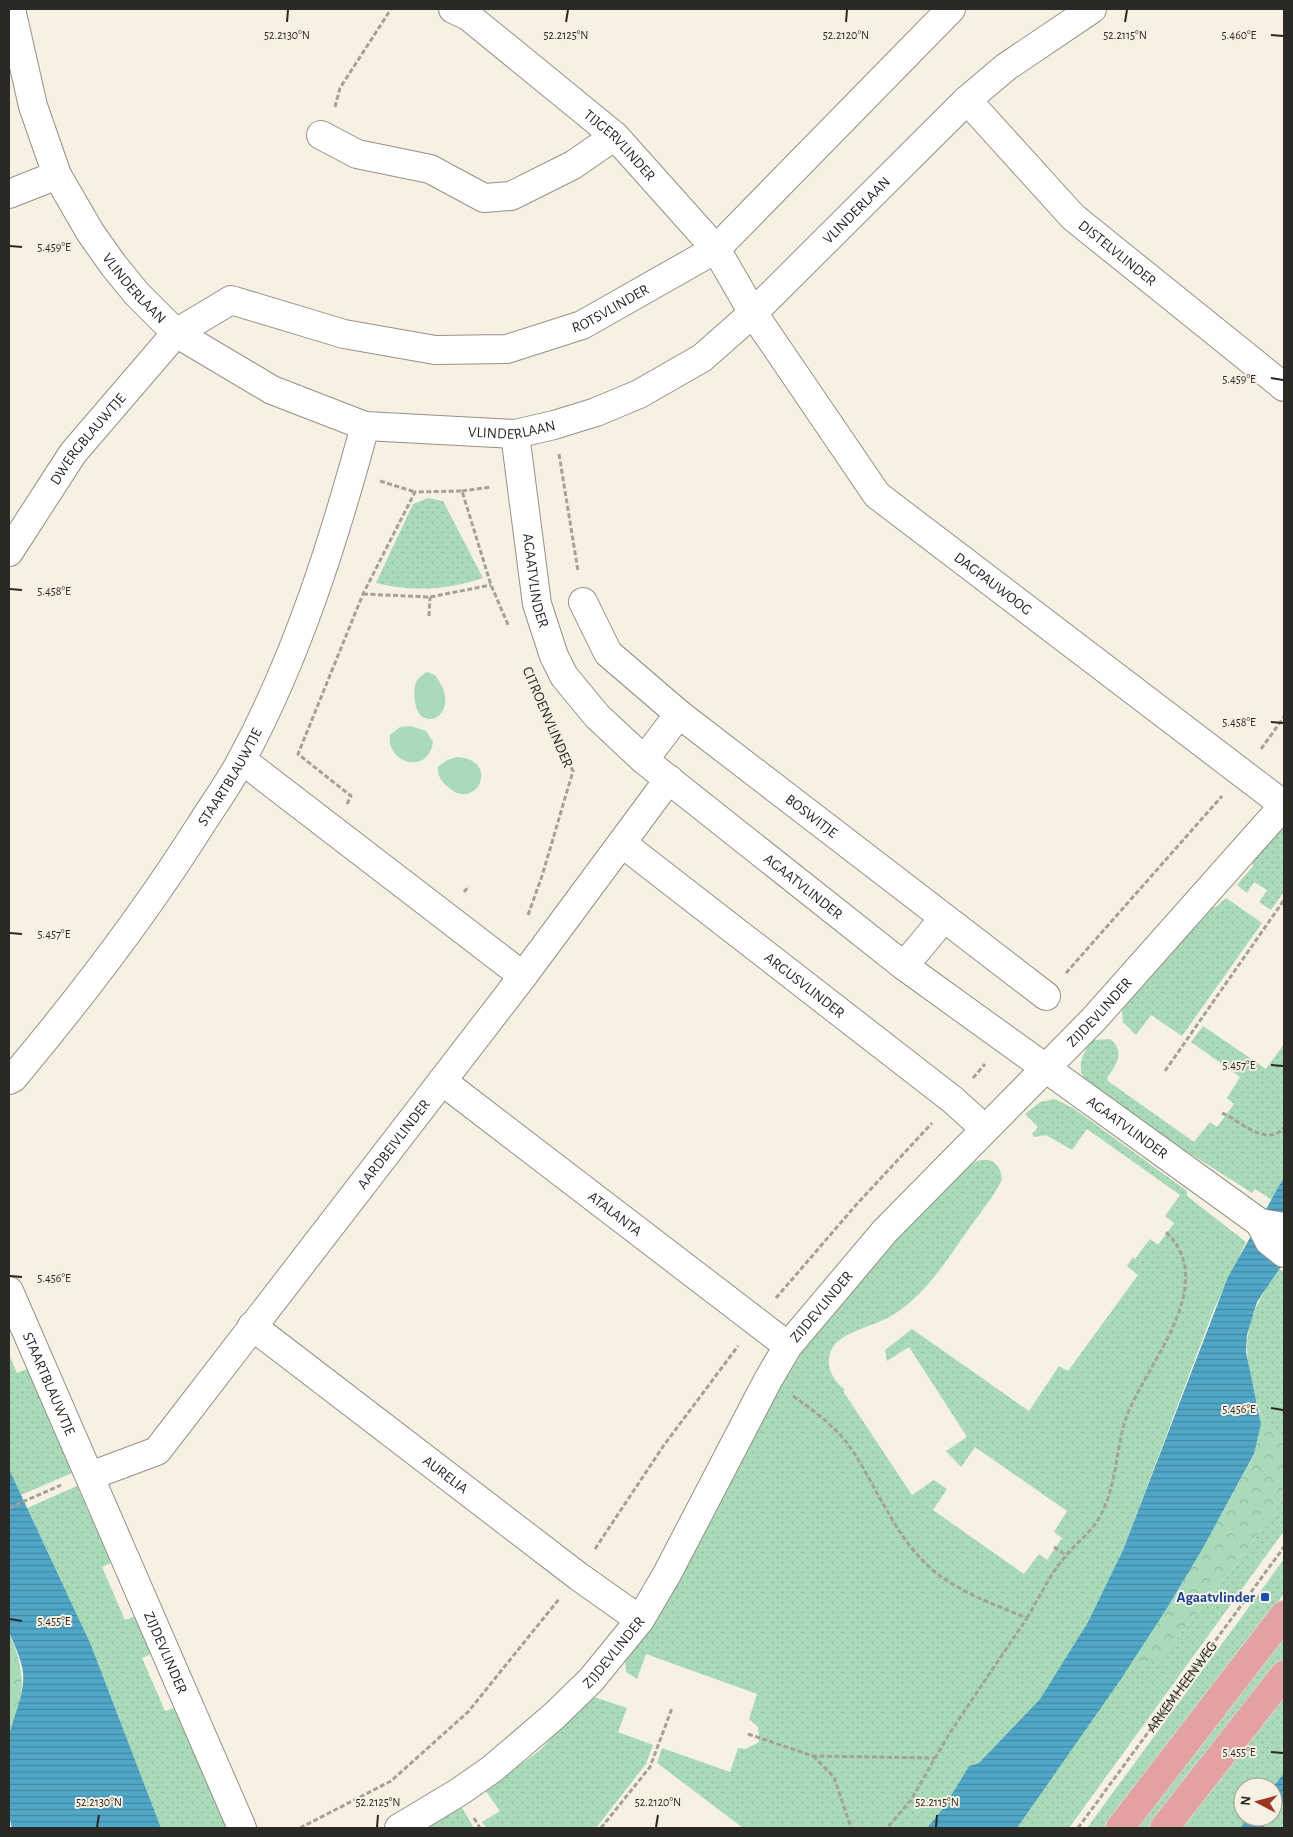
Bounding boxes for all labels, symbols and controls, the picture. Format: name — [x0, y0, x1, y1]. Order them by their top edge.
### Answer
text: 52.2130°N — [264, 29, 310, 41]
text: 52.2125°N — [543, 29, 589, 41]
text: 52.2120°N — [823, 29, 869, 41]
text: 52.2115°N — [1103, 29, 1147, 41]
text: 5.460°E — [1222, 29, 1257, 41]
street label: TIJGERVLINDER — [581, 107, 658, 184]
street label: VLINDERLAAN — [820, 174, 893, 247]
street label: DISTELVLINDER — [1075, 218, 1159, 289]
text: 5.459°E — [37, 241, 71, 253]
street label: VLINDERLAAN — [99, 250, 169, 326]
street label: ROTSVLINDER — [570, 282, 652, 336]
text: 5.459°E — [1222, 373, 1256, 385]
street label: DWERGBLAUWTJE — [48, 391, 129, 488]
street label: VLINDERLAAN — [468, 418, 557, 442]
street label: AGAATVLINDER — [520, 532, 551, 630]
street label: DAGPAUWOOG — [951, 550, 1034, 618]
text: 5.458°E — [37, 585, 71, 597]
street label: CITROENVLINDER — [520, 665, 576, 770]
text: 5.458°E — [1222, 716, 1256, 728]
street label: STAARTBLAUWTJE — [195, 726, 265, 829]
street label: BOSWITJE — [782, 792, 840, 841]
street label: AGAATVLINDER — [761, 851, 845, 922]
text: 5.457°E — [38, 928, 71, 940]
street label: ARGUSVLINDER — [762, 950, 847, 1021]
street label: ZIJDEVLINDER — [1064, 975, 1135, 1050]
text: 5.457°E — [1223, 1059, 1256, 1071]
street label: AGAATVLINDER — [1084, 1094, 1170, 1162]
street label: AARDBEIVLINDER — [355, 1097, 433, 1192]
street label: ATALANTA — [585, 1189, 645, 1239]
street label: ZIJDEVLINDER — [788, 1268, 856, 1345]
text: 5.456°E — [37, 1272, 71, 1284]
street label: STAARTBLAUWTJE — [20, 1330, 78, 1438]
text: 5.456°E — [1222, 1403, 1256, 1415]
street label: AURELIA — [420, 1453, 471, 1497]
place label: Agaatvlinder — [1177, 1590, 1256, 1605]
marker: Agaatvlinder — [1259, 1591, 1271, 1603]
street label: ZIJDEVLINDER — [141, 1609, 190, 1696]
street label: ZIJDEVLINDER — [580, 1614, 647, 1692]
text: 5.455°E — [38, 1615, 71, 1627]
street label: ARKEMHEENWEG — [1144, 1639, 1220, 1735]
text: 5.455°E — [1223, 1746, 1256, 1758]
north arrow — [1233, 1777, 1283, 1827]
text: N — [1239, 1795, 1254, 1806]
text: 52.2130°N — [76, 1796, 122, 1808]
text: 52.2125°N — [355, 1796, 401, 1808]
text: 52.2120°N — [635, 1796, 681, 1808]
text: 52.2115°N — [915, 1796, 959, 1808]

